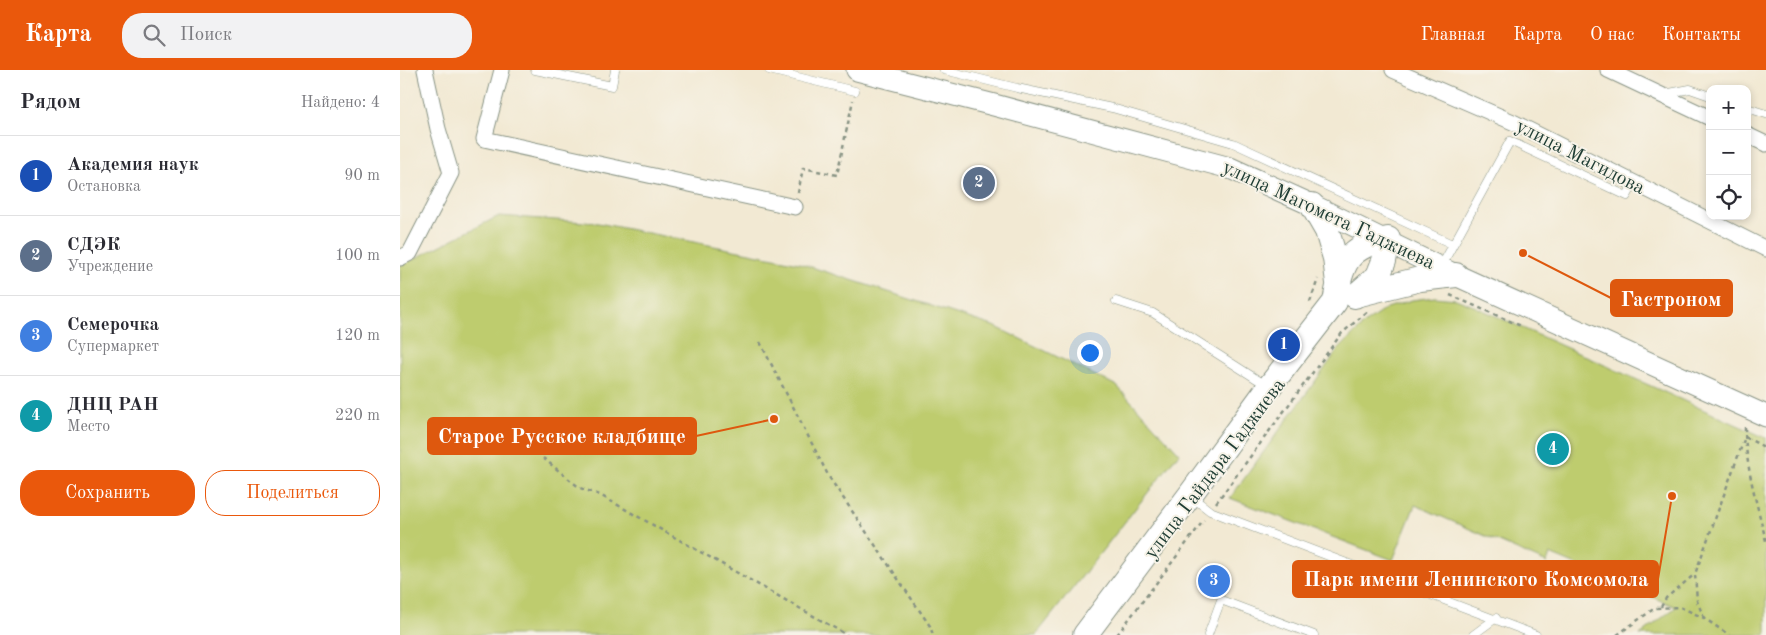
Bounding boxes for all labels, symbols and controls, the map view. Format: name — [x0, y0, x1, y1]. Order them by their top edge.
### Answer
search box — [122, 13, 472, 58]
icon: search — [140, 21, 168, 49]
text: Карта — [25, 23, 92, 47]
text: Поиск — [180, 26, 232, 45]
text: Главная — [1421, 26, 1485, 44]
text: Карта — [1513, 26, 1562, 44]
text: О нас — [1590, 26, 1634, 44]
text: Контакты — [1662, 26, 1741, 44]
map controls — [1706, 85, 1751, 220]
button: + — [1706, 85, 1751, 130]
text: Рядом — [20, 92, 81, 113]
text: Найдено: 4 — [301, 95, 380, 111]
street label: улица Магидова — [1512, 117, 1648, 199]
button: − — [1706, 130, 1751, 175]
text: Академия наук — [67, 156, 199, 175]
street label: улица Магомета Гаджиева — [1219, 158, 1438, 274]
pin: 2 — [963, 164, 995, 202]
text: 1 — [31, 168, 41, 184]
text: 90 m — [344, 168, 380, 184]
button: locate — [1706, 175, 1751, 220]
text: Остановка — [67, 179, 141, 195]
text: СДЭК — [67, 236, 120, 255]
text: 2 — [31, 248, 41, 264]
text: 100 m — [335, 248, 380, 264]
text: Учреждение — [67, 259, 153, 275]
callout: Гастроном — [1611, 280, 1732, 316]
text: Гастроном — [1620, 290, 1722, 311]
text: Семерочка — [67, 316, 159, 335]
pin: 1 — [1268, 326, 1300, 364]
text: 3 — [31, 328, 41, 344]
text: 120 m — [335, 328, 380, 344]
text: Супермаркет — [67, 339, 159, 355]
your location — [1077, 340, 1103, 366]
street label: улица Гайдара Гаджиева — [1141, 375, 1290, 563]
text: ДНЦ РАН — [67, 396, 159, 415]
text: 4 — [31, 408, 41, 424]
text: 220 m — [335, 408, 380, 424]
callout: Старое Русское кладбище — [428, 418, 696, 454]
text: Место — [67, 419, 110, 435]
text: Старое Русское кладбище — [438, 427, 686, 448]
pin: 4 — [1537, 430, 1569, 468]
button: Сохранить — [20, 470, 195, 516]
button: Поделиться — [205, 470, 380, 516]
callout: Парк имени Ленинского Комсомола — [1293, 561, 1658, 597]
pin: 3 — [1198, 562, 1230, 600]
text: Парк имени Ленинского Комсомола — [1303, 570, 1649, 591]

